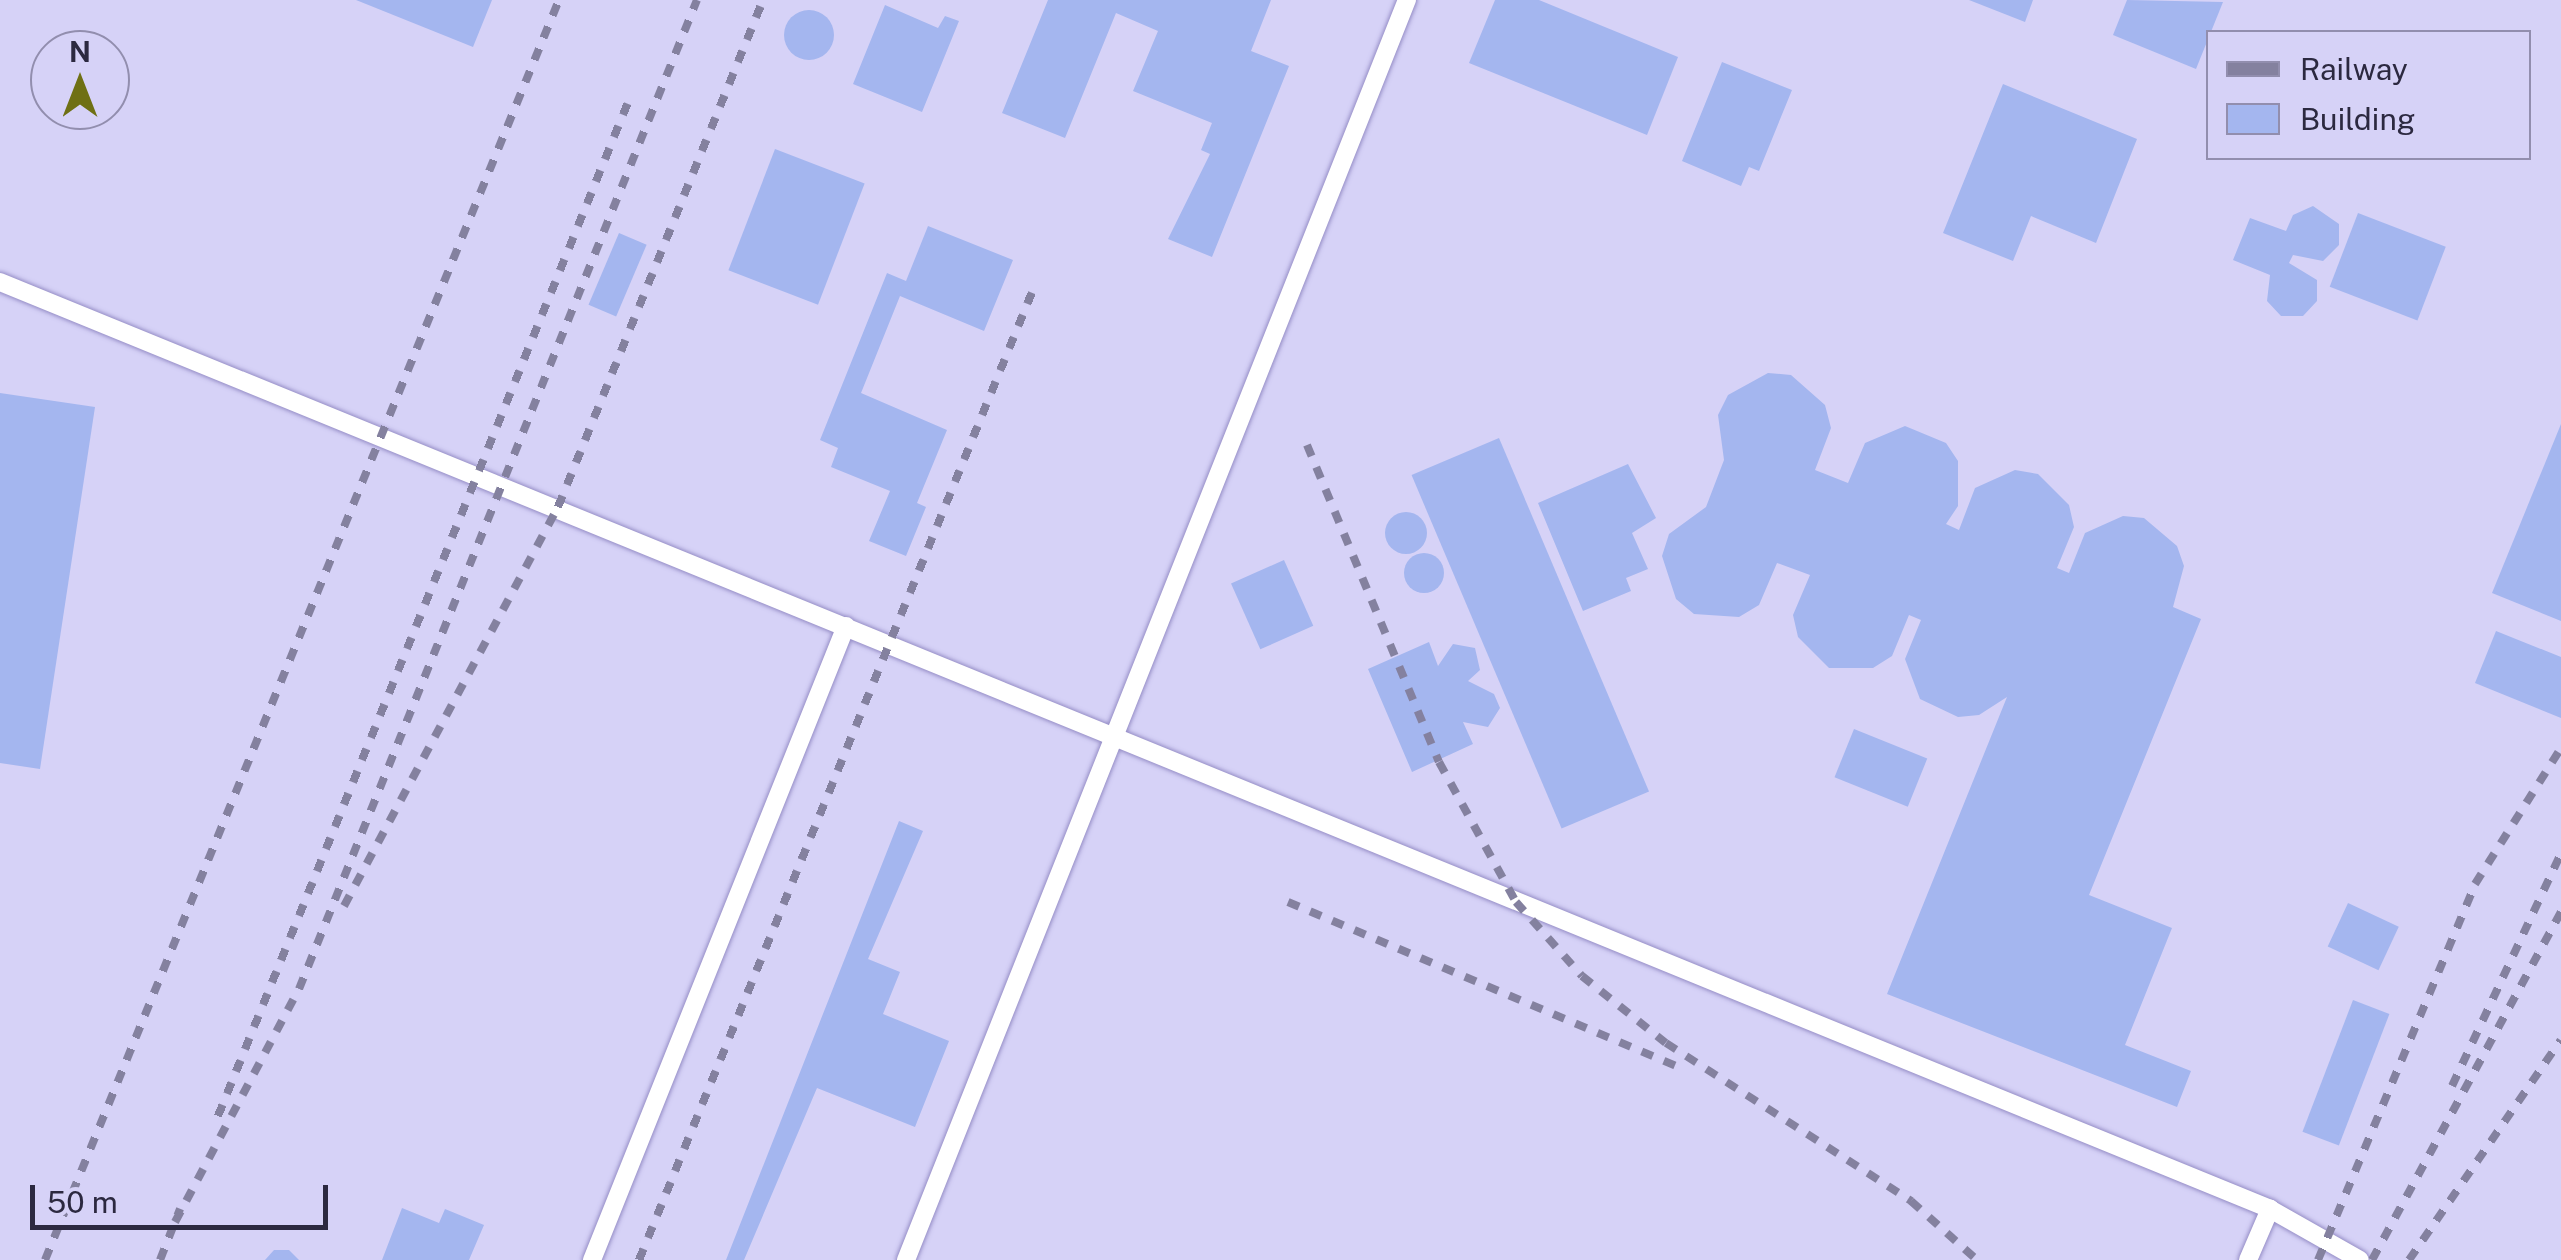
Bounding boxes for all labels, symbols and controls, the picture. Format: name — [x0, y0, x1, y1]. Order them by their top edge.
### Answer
north arrow — [30, 30, 130, 130]
legend — [2206, 30, 2531, 160]
text: N — [69, 35, 91, 68]
text: Railway — [2300, 51, 2408, 87]
text: Building — [2300, 101, 2415, 137]
scale bar — [35, 1165, 332, 1227]
text: 50 m — [47, 1184, 118, 1220]

